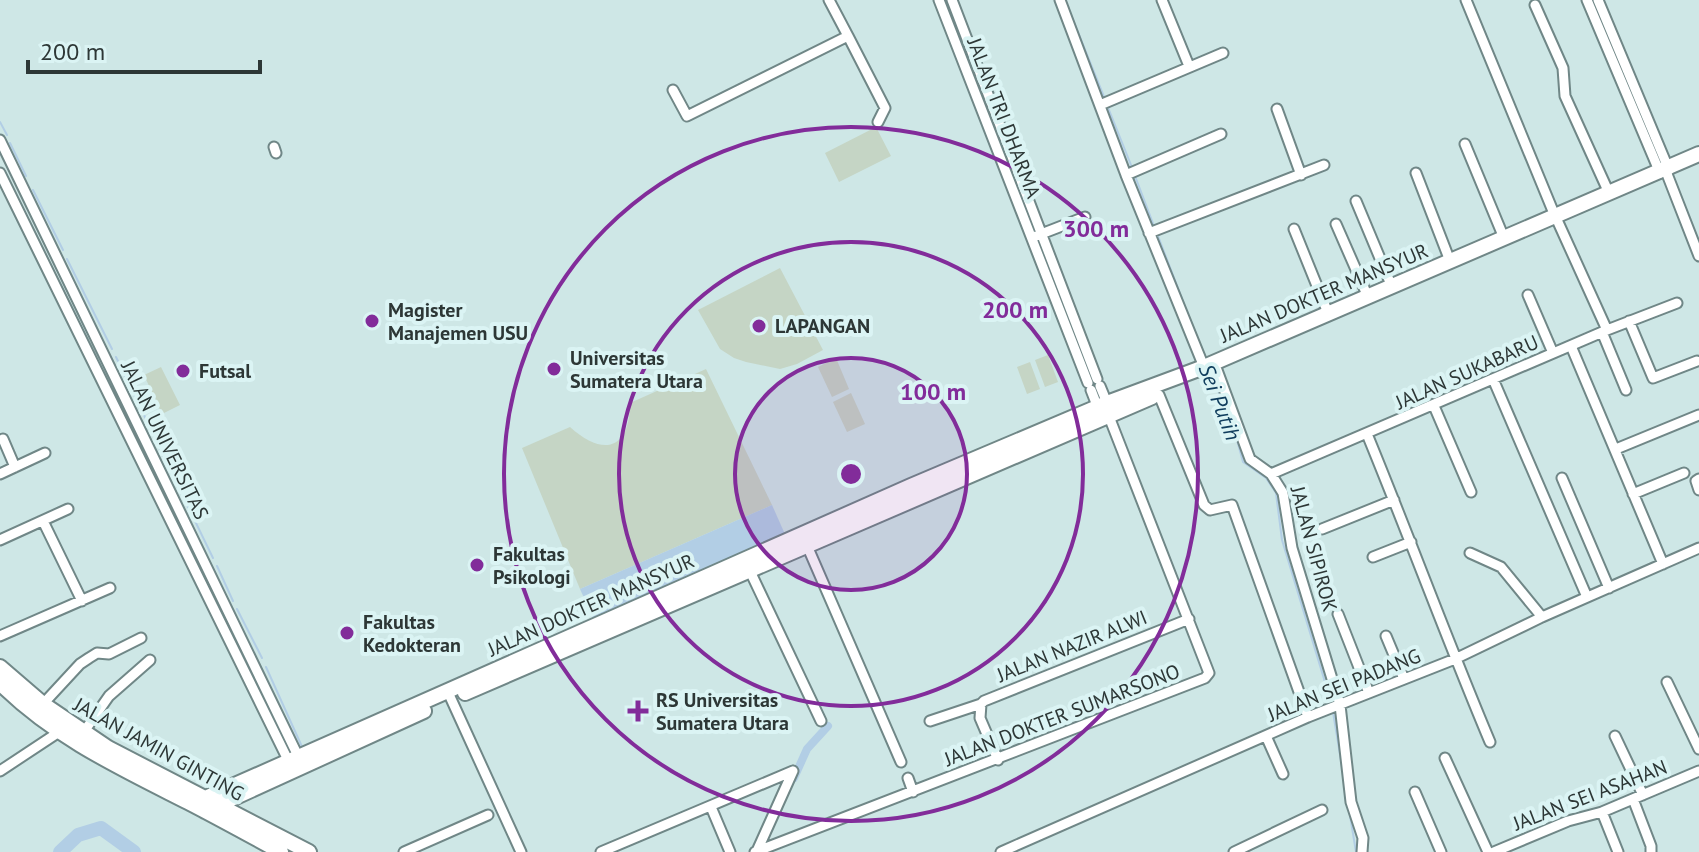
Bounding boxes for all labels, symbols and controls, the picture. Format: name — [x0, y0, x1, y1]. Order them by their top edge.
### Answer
scale bar — [28, 24, 260, 74]
street label: JALAN TRI DHARMA — [961, 33, 1047, 202]
text: 200 m — [40, 36, 105, 67]
text: 300 m — [1063, 213, 1129, 244]
street label: JALAN DOKTER MANSYUR — [1215, 237, 1432, 349]
text: 200 m — [982, 294, 1048, 325]
place label: Magister Manajemen USU — [388, 297, 528, 346]
marker: Magister Manajemen USU — [363, 312, 381, 330]
place label: LAPANGAN — [775, 313, 870, 339]
marker: LAPANGAN — [750, 317, 768, 335]
street label: JALAN SUKABARU — [1391, 329, 1543, 416]
place label: Universitas Sumatera Utara — [570, 345, 703, 394]
street label: JALAN UNIVERSITAS — [115, 356, 215, 524]
place label: Futsal — [199, 358, 251, 384]
marker: Universitas Sumatera Utara — [545, 360, 563, 378]
water label: Sei Putih — [1193, 360, 1247, 444]
marker: Futsal — [174, 362, 192, 380]
text: 100 m — [900, 376, 966, 407]
centre of rings — [837, 460, 865, 488]
street label: JALAN SIPIROK — [1285, 482, 1343, 615]
place label: Fakultas Psikologi — [493, 541, 571, 590]
street label: JALAN DOKTER MANSYUR — [483, 548, 698, 663]
marker: Fakultas Psikologi — [468, 556, 486, 574]
street label: JALAN NAZIR ALWI — [992, 604, 1151, 688]
place label: Fakultas Kedokteran — [363, 609, 461, 658]
marker: Fakultas Kedokteran — [338, 624, 356, 642]
street label: JALAN SEI PADANG — [1263, 642, 1424, 728]
street label: JALAN DOKTER SUMARSONO — [940, 658, 1184, 772]
place label: RS Universitas Sumatera Utara — [656, 687, 789, 736]
street label: JALAN JAMIN GINTING — [68, 691, 249, 807]
marker: RS Universitas Sumatera Utara — [627, 700, 649, 722]
street label: JALAN SEI ASAHAN — [1508, 754, 1671, 837]

